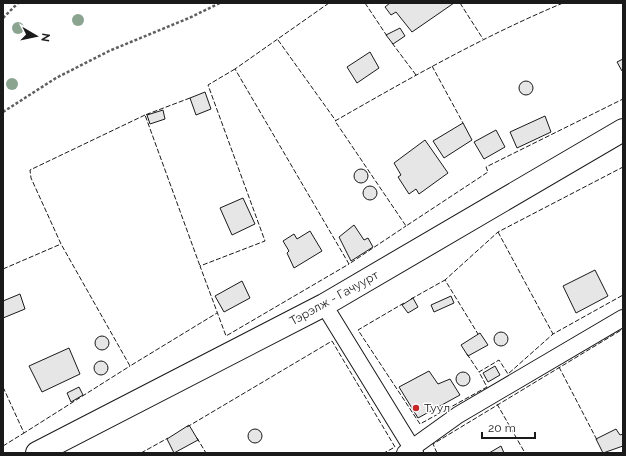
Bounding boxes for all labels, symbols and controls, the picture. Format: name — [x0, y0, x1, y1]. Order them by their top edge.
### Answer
north arrow — [16, 16, 56, 56]
text: N — [38, 32, 52, 43]
street label: Тэрэлж - Гачуурт — [287, 268, 381, 328]
place label: Туул — [424, 401, 450, 415]
marker: Туул — [411, 403, 421, 413]
scale bar — [482, 414, 535, 440]
text: 20 m — [488, 421, 516, 435]

